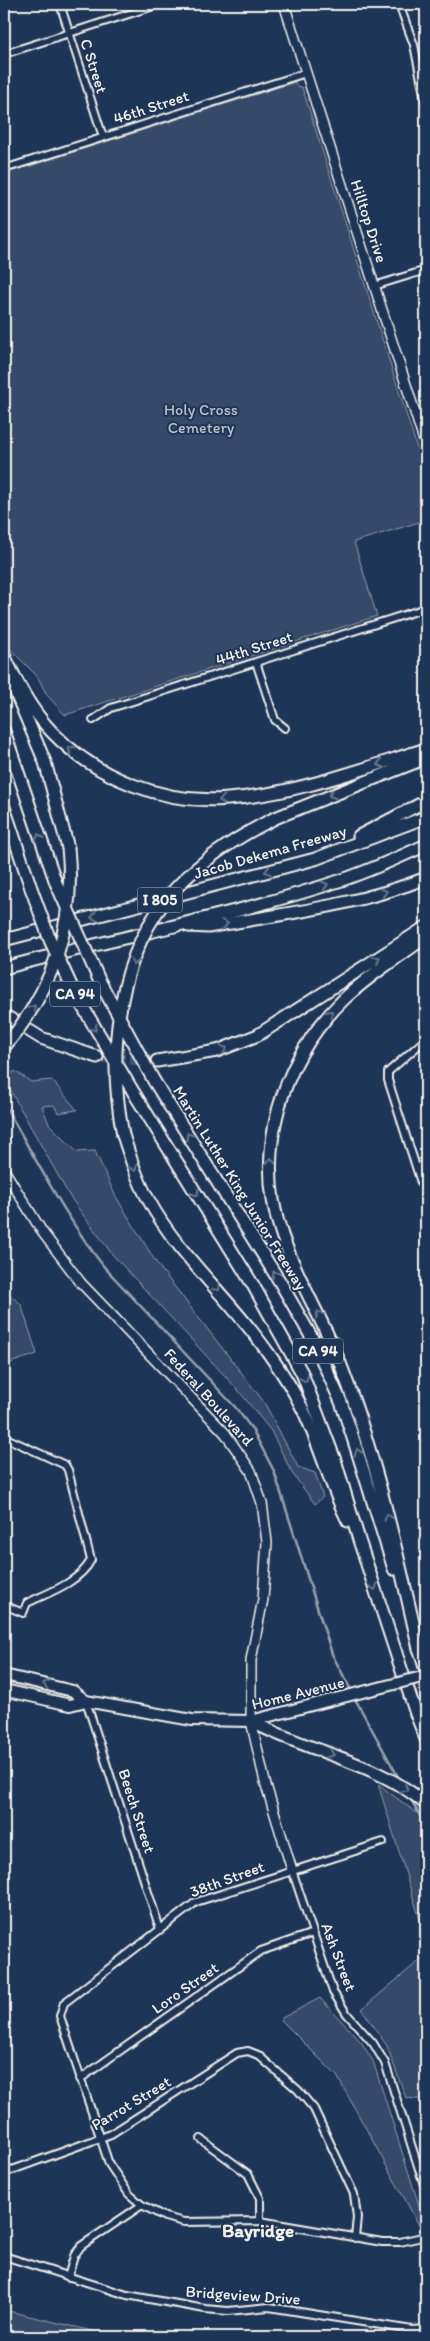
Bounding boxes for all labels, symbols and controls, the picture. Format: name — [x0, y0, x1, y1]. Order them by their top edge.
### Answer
street label: C Street — [76, 36, 112, 96]
street label: 46th Street — [111, 86, 191, 128]
street label: Hilltop Drive — [347, 177, 391, 265]
park label: Holy Cross Cemetery — [164, 400, 238, 437]
street label: 44th Street — [213, 627, 295, 669]
one-way arrow — [68, 746, 77, 754]
one-way arrow — [376, 758, 384, 768]
one-way arrow — [328, 789, 337, 799]
one-way arrow — [217, 794, 225, 805]
street label: Jacob Dekema Freeway — [191, 821, 349, 883]
one-way arrow — [35, 833, 45, 842]
one-way arrow — [265, 866, 273, 876]
one-way arrow — [320, 880, 328, 890]
road number: I 805 — [138, 888, 182, 912]
one-way arrow — [380, 888, 388, 898]
one-way arrow — [91, 912, 99, 922]
one-way arrow — [220, 920, 229, 930]
one-way arrow — [371, 956, 381, 965]
one-way arrow — [130, 957, 140, 965]
road number: CA 94 — [50, 982, 100, 1006]
one-way arrow — [27, 1005, 37, 1014]
one-way arrow — [324, 1010, 333, 1019]
one-way arrow — [88, 1022, 98, 1031]
one-way arrow — [219, 1045, 228, 1055]
street label: Martin Luther King Junior Freeway — [169, 1082, 311, 1294]
one-way arrow — [185, 1133, 195, 1142]
one-way arrow — [266, 1156, 276, 1164]
one-way arrow — [128, 1163, 139, 1172]
one-way arrow — [190, 1188, 200, 1197]
one-way arrow — [271, 1270, 281, 1279]
one-way arrow — [211, 1282, 219, 1291]
one-way arrow — [314, 1310, 325, 1319]
road number: CA 94 — [293, 1338, 343, 1364]
street label: Federal Boulevard — [160, 1344, 258, 1450]
one-way arrow — [298, 1374, 309, 1383]
one-way arrow — [354, 1449, 364, 1457]
one-way arrow — [384, 1513, 394, 1521]
one-way arrow — [368, 1582, 378, 1590]
street label: Home Avenue — [250, 1672, 346, 1714]
one-way arrow — [42, 1679, 51, 1690]
one-way arrow — [326, 1748, 335, 1759]
street label: Beech Street — [114, 1766, 160, 1856]
one-way arrow — [400, 1783, 409, 1793]
street label: 38th Street — [187, 1857, 267, 1901]
street label: Ash Street — [317, 1920, 361, 1994]
street label: Loro Street — [148, 1958, 222, 2018]
street label: Parrot Street — [88, 2072, 174, 2134]
district label: Bayridge — [222, 2219, 294, 2242]
street label: Bridgeview Drive — [185, 2282, 301, 2309]

